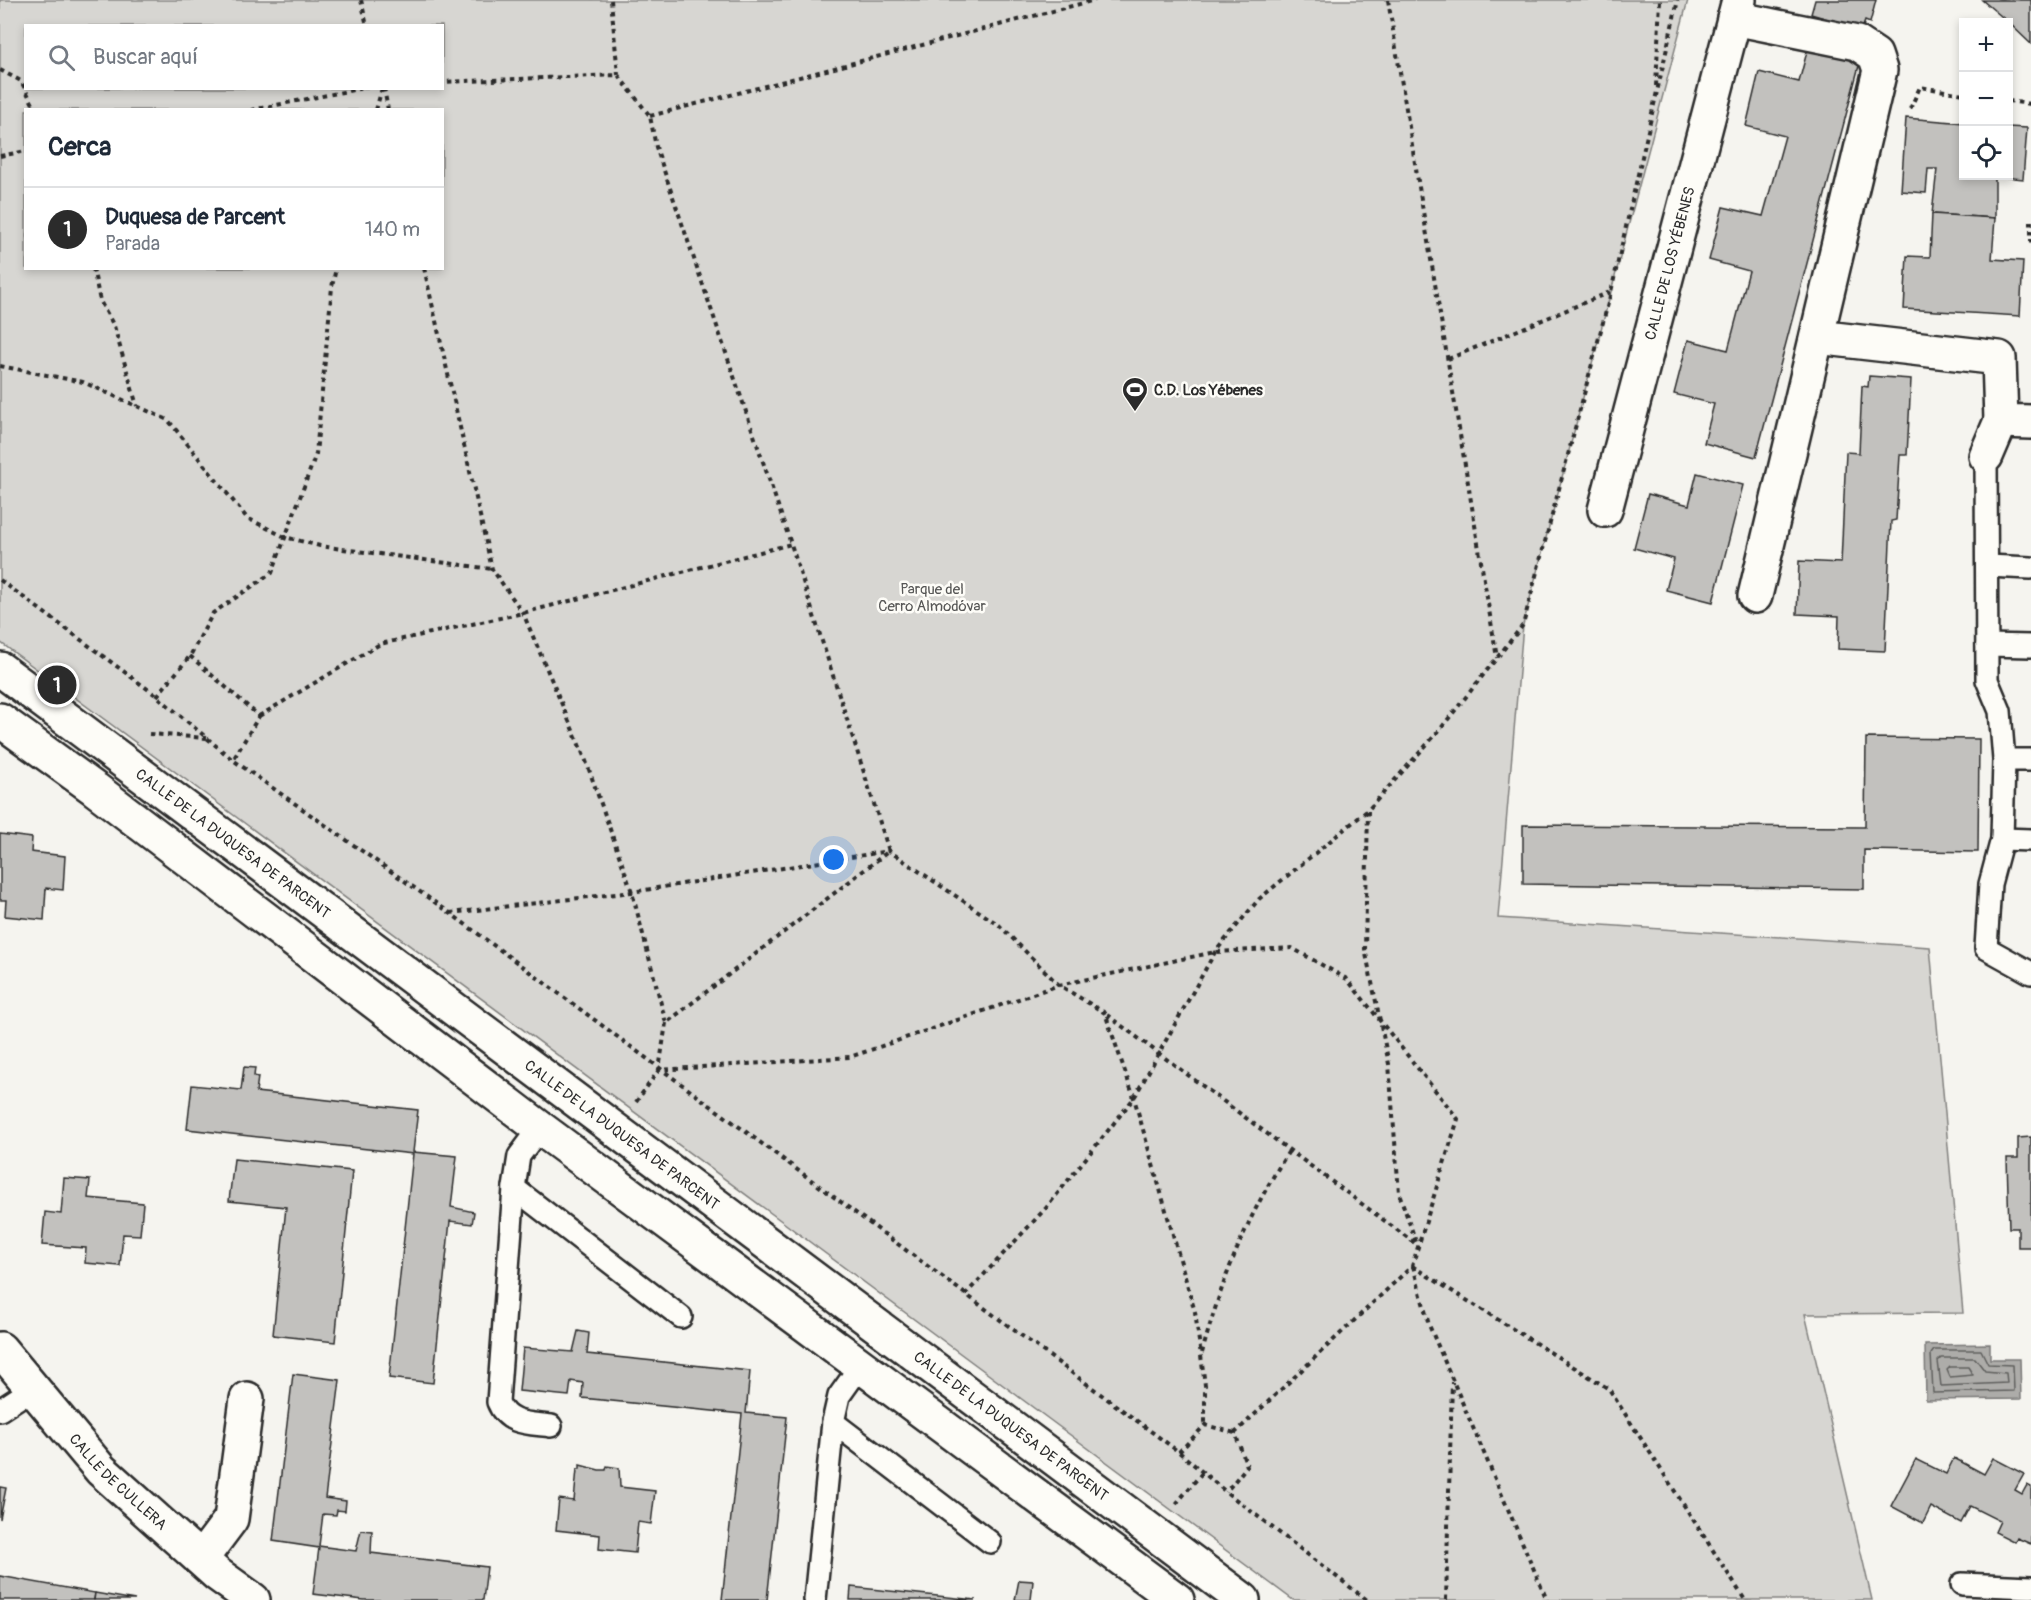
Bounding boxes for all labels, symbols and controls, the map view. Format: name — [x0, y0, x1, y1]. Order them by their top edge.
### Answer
map controls — [1959, 18, 2013, 180]
button: + — [1959, 18, 2013, 72]
search box — [24, 24, 444, 90]
icon: search — [45, 41, 78, 74]
text: Buscar aquí — [93, 43, 198, 71]
button: − — [1959, 72, 2013, 126]
button: locate — [1959, 126, 2013, 180]
text: Cerca — [48, 131, 111, 163]
street label: CALLE DE LOS YÉBENES — [1641, 185, 1700, 342]
text: Duquesa de Parcent — [105, 203, 285, 231]
text: 1 — [64, 217, 71, 242]
text: 140 m — [365, 217, 420, 242]
text: Parada — [105, 231, 160, 256]
sports icon: C.D. Los Yébenes — [1120, 375, 1150, 413]
place label: C.D. Los Yébenes — [1154, 381, 1263, 400]
park label: Parque del Cerro Almodóvar — [878, 580, 986, 616]
pin: 1 — [38, 662, 76, 708]
street label: CALLE DE LA DUQUESA DE PARCENT — [131, 765, 334, 923]
your location — [819, 845, 848, 874]
street label: CALLE DE LA DUQUESA DE PARCENT — [520, 1056, 723, 1214]
street label: CALLE DE LA DUQUESA DE PARCENT — [909, 1347, 1112, 1506]
street label: CALLE DE CULLERA — [65, 1430, 171, 1535]

